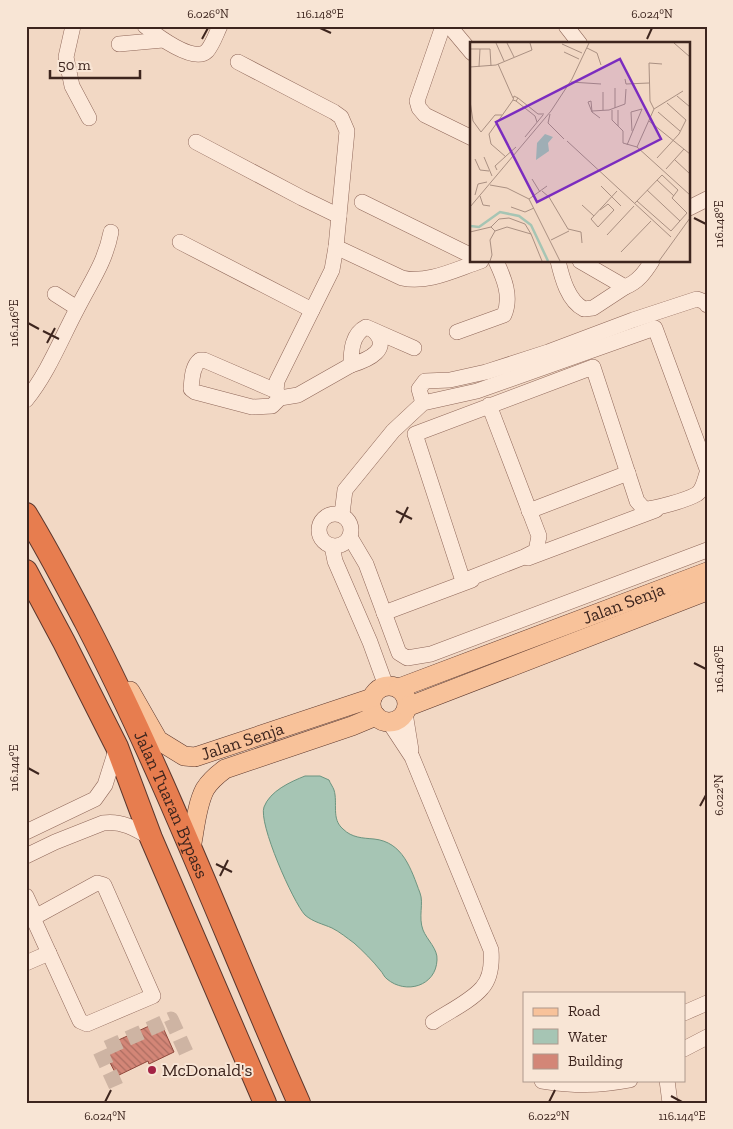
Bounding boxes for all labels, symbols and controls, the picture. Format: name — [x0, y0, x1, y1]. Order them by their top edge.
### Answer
text: 6.026°N — [187, 7, 229, 21]
text: 116.148°E — [296, 7, 344, 21]
text: 6.024°N — [631, 7, 673, 21]
inset map — [470, 42, 690, 262]
scale bar — [50, 48, 140, 80]
text: 50 m — [58, 56, 91, 74]
text: 116.148°E — [712, 200, 726, 248]
text: 116.146°E — [7, 299, 21, 347]
street label: Jalan Senja — [579, 578, 668, 629]
text: 116.146°E — [712, 645, 726, 693]
street label: Jalan Senja — [198, 717, 287, 765]
street label: Jalan Tuaran Bypass — [129, 727, 213, 882]
text: 116.144°E — [7, 744, 21, 792]
text: 6.022°N — [712, 774, 726, 816]
legend — [523, 992, 686, 1082]
text: Road — [568, 1002, 601, 1020]
text: Water — [568, 1028, 608, 1046]
text: Building — [568, 1052, 623, 1070]
place label: McDonald's — [162, 1059, 252, 1081]
marker: McDonald's — [146, 1064, 158, 1076]
text: 6.024°N — [84, 1109, 126, 1123]
text: 6.022°N — [528, 1109, 570, 1123]
text: 116.144°E — [658, 1109, 706, 1123]

